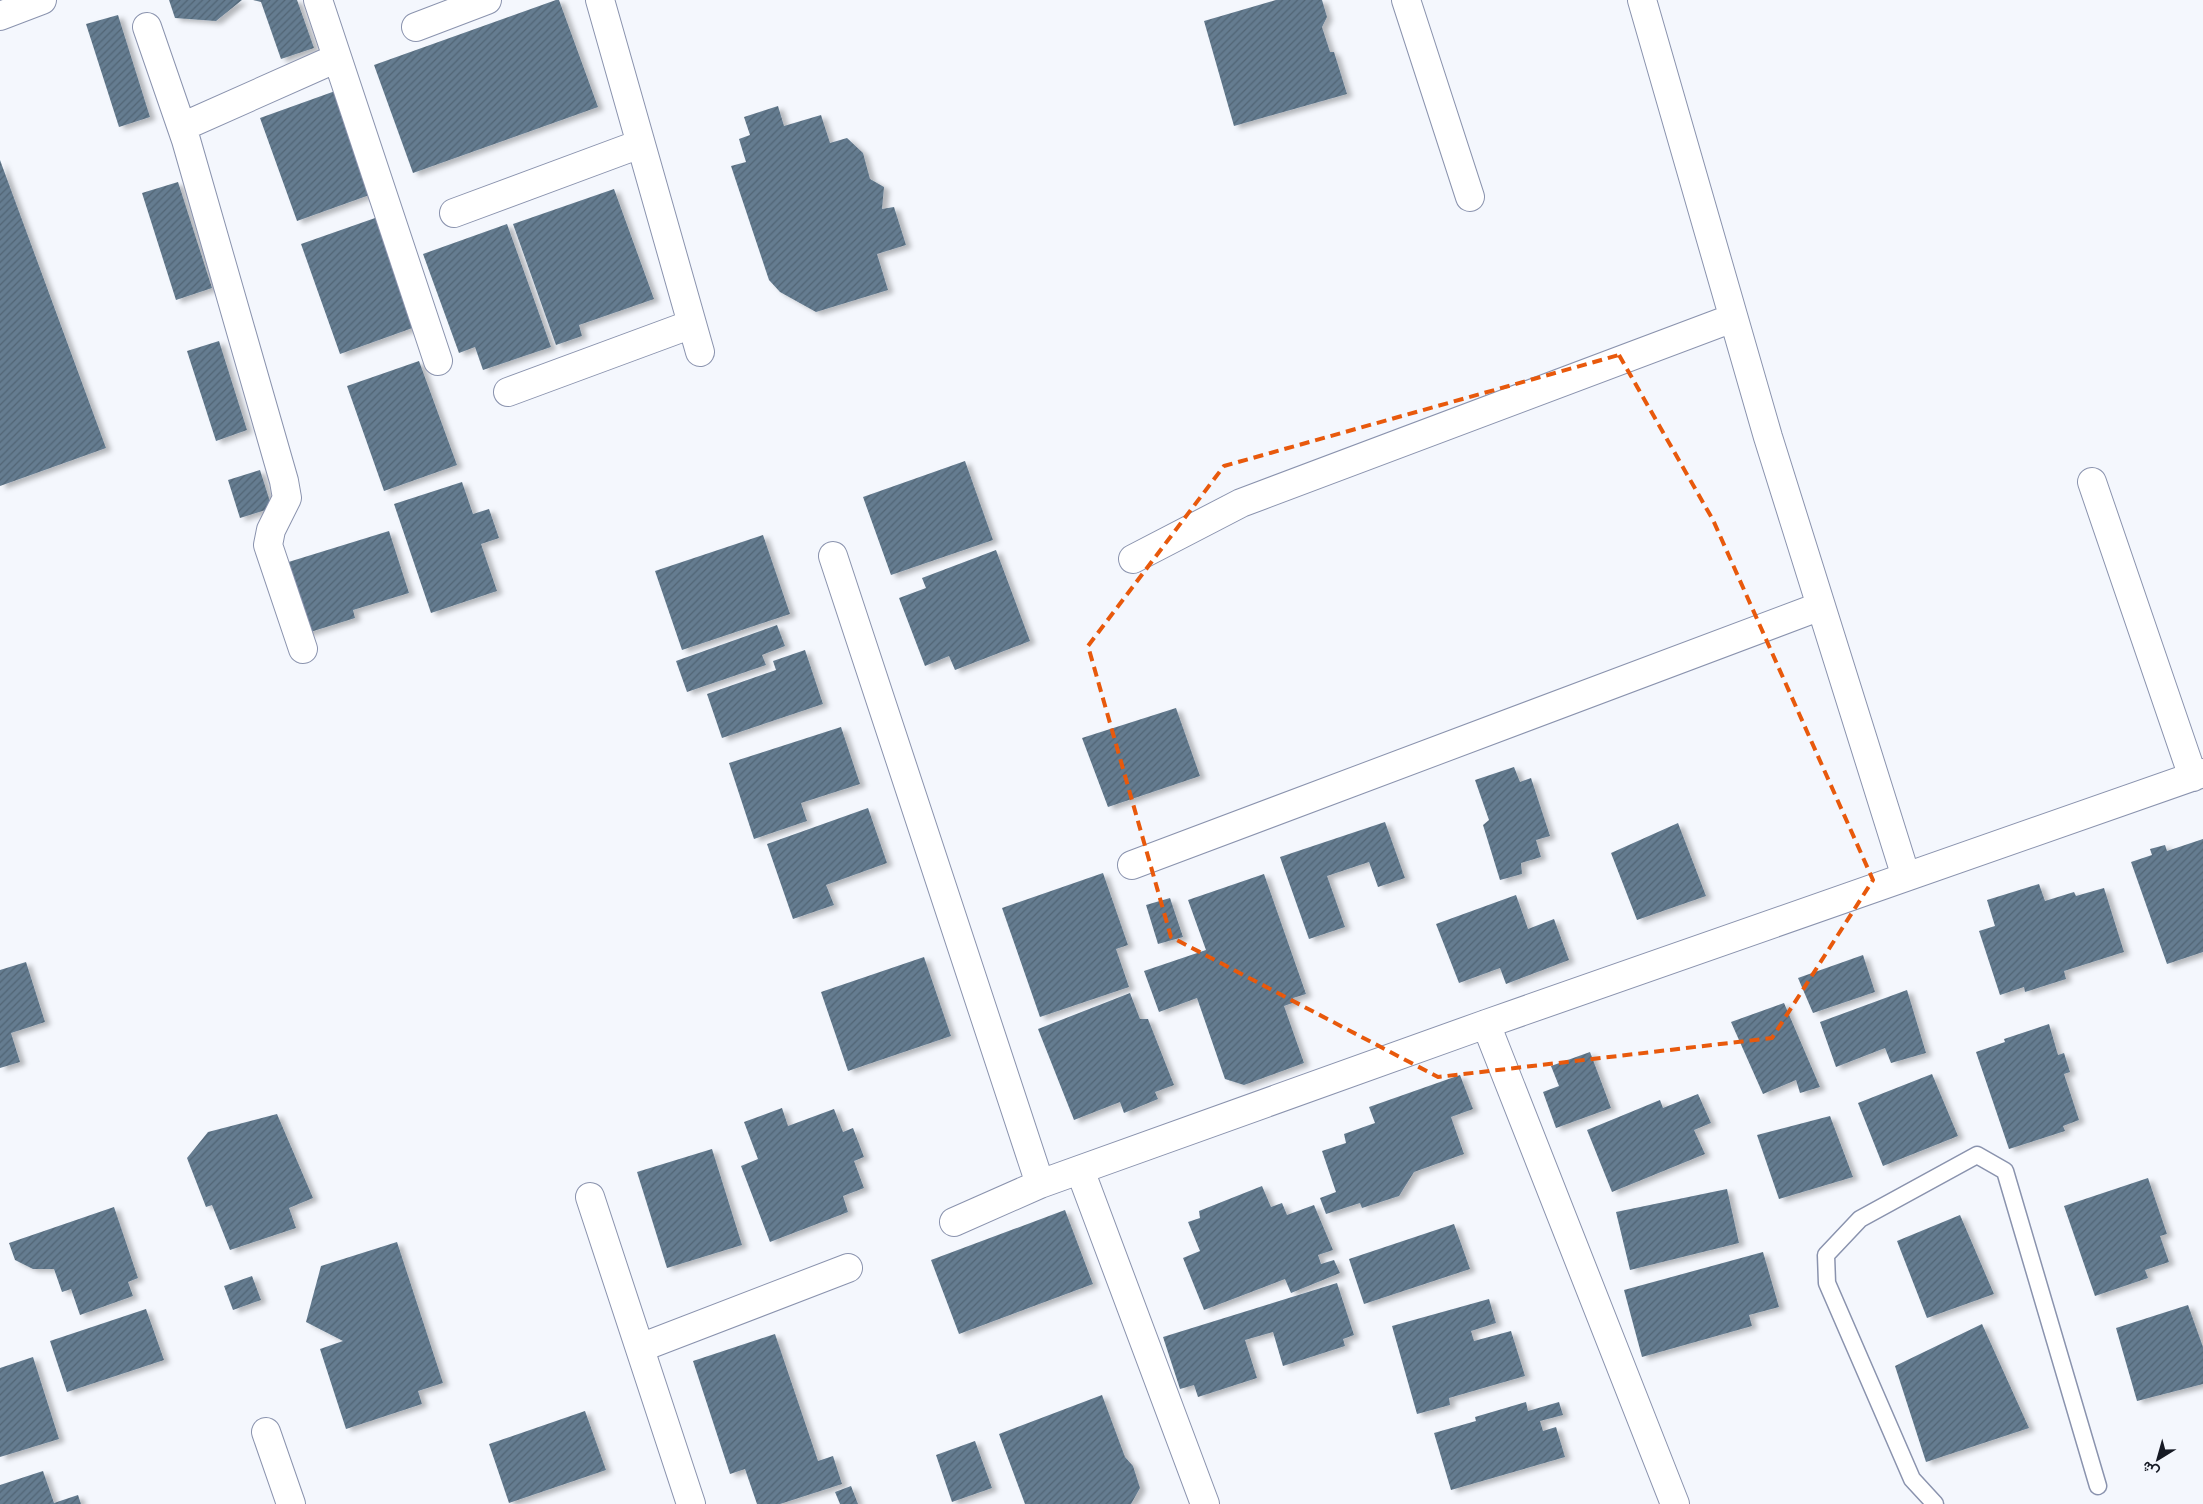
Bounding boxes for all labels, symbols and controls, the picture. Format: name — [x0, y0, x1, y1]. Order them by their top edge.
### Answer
north arrow — [2133, 1434, 2183, 1484]
text: ش — [2139, 1457, 2162, 1481]

